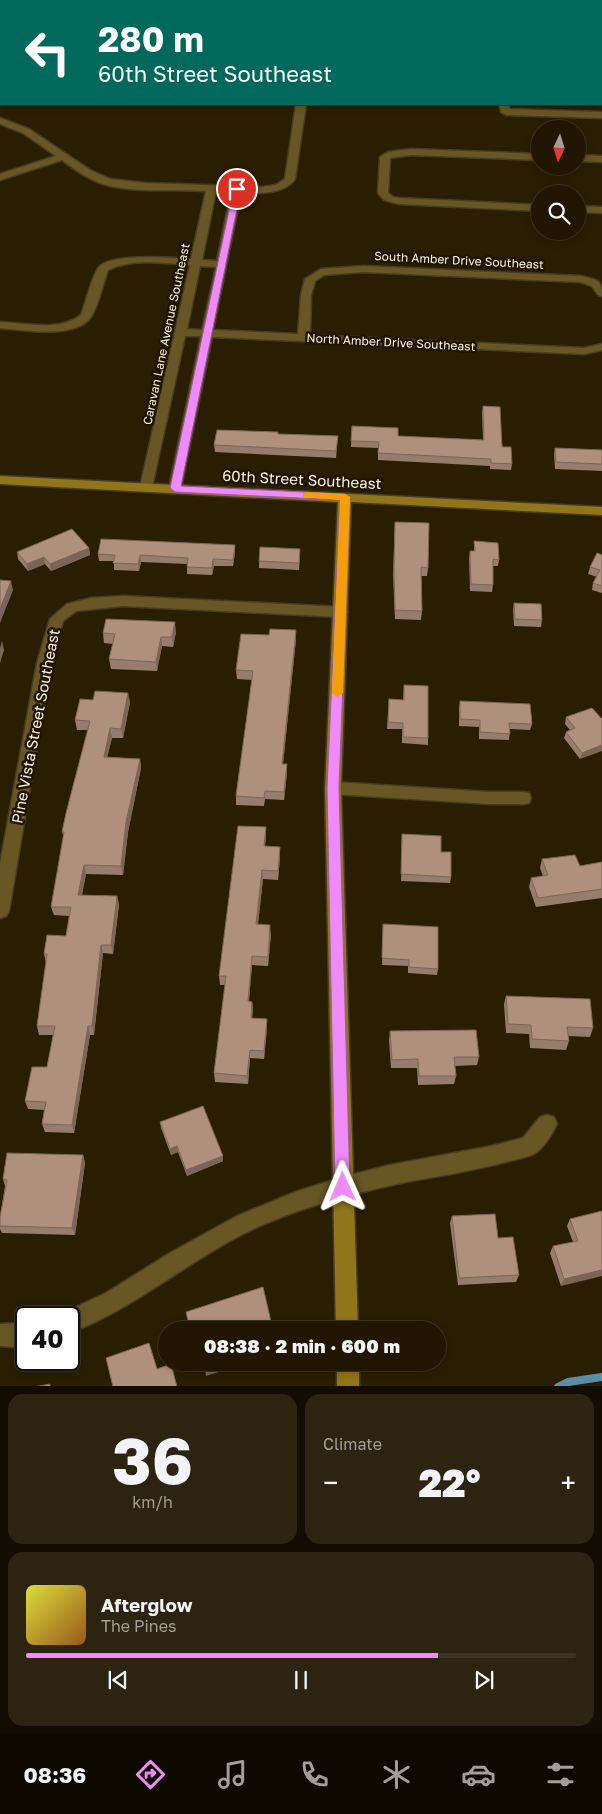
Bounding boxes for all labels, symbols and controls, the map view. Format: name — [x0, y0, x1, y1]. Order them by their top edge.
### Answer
text: 280 m — [98, 18, 204, 60]
icon: left — [15, 20, 80, 85]
text: 60th Street Southeast — [98, 60, 332, 87]
north arrow — [531, 120, 586, 175]
map controls — [531, 120, 586, 240]
pin — [216, 168, 258, 210]
icon: arrive — [223, 175, 251, 203]
button: search — [531, 185, 586, 240]
street label: Caravan Lane Avenue Southeast — [139, 242, 193, 426]
street label: South Amber Drive Southeast — [374, 248, 544, 272]
street label: North Amber Drive Southeast — [306, 330, 476, 354]
street label: 60th Street Southeast — [222, 466, 382, 492]
street label: Pine Vista Street Southeast — [7, 627, 63, 825]
position arrow — [316, 1160, 368, 1212]
speed limit sign: 40 — [15, 1306, 80, 1371]
text: 08:38 · 2 min · 600 m — [204, 1334, 400, 1357]
text: 36 — [112, 1420, 193, 1498]
text: Climate — [323, 1434, 382, 1454]
text: 22° — [419, 1460, 480, 1505]
text: − — [323, 1466, 338, 1499]
text: + — [561, 1466, 576, 1499]
text: km/h — [132, 1492, 173, 1512]
text: Afterglow — [101, 1593, 192, 1616]
text: The Pines — [101, 1616, 176, 1636]
icon: previous — [104, 1666, 132, 1694]
icon: pause — [287, 1666, 315, 1694]
icon: next — [470, 1666, 498, 1694]
icon: directions — [133, 1757, 168, 1792]
icon: music — [215, 1757, 250, 1792]
icon: phone — [297, 1757, 332, 1792]
icon: climate — [379, 1757, 414, 1792]
icon: car — [461, 1757, 496, 1792]
icon: filters — [543, 1757, 578, 1792]
text: 08:36 — [24, 1761, 86, 1788]

